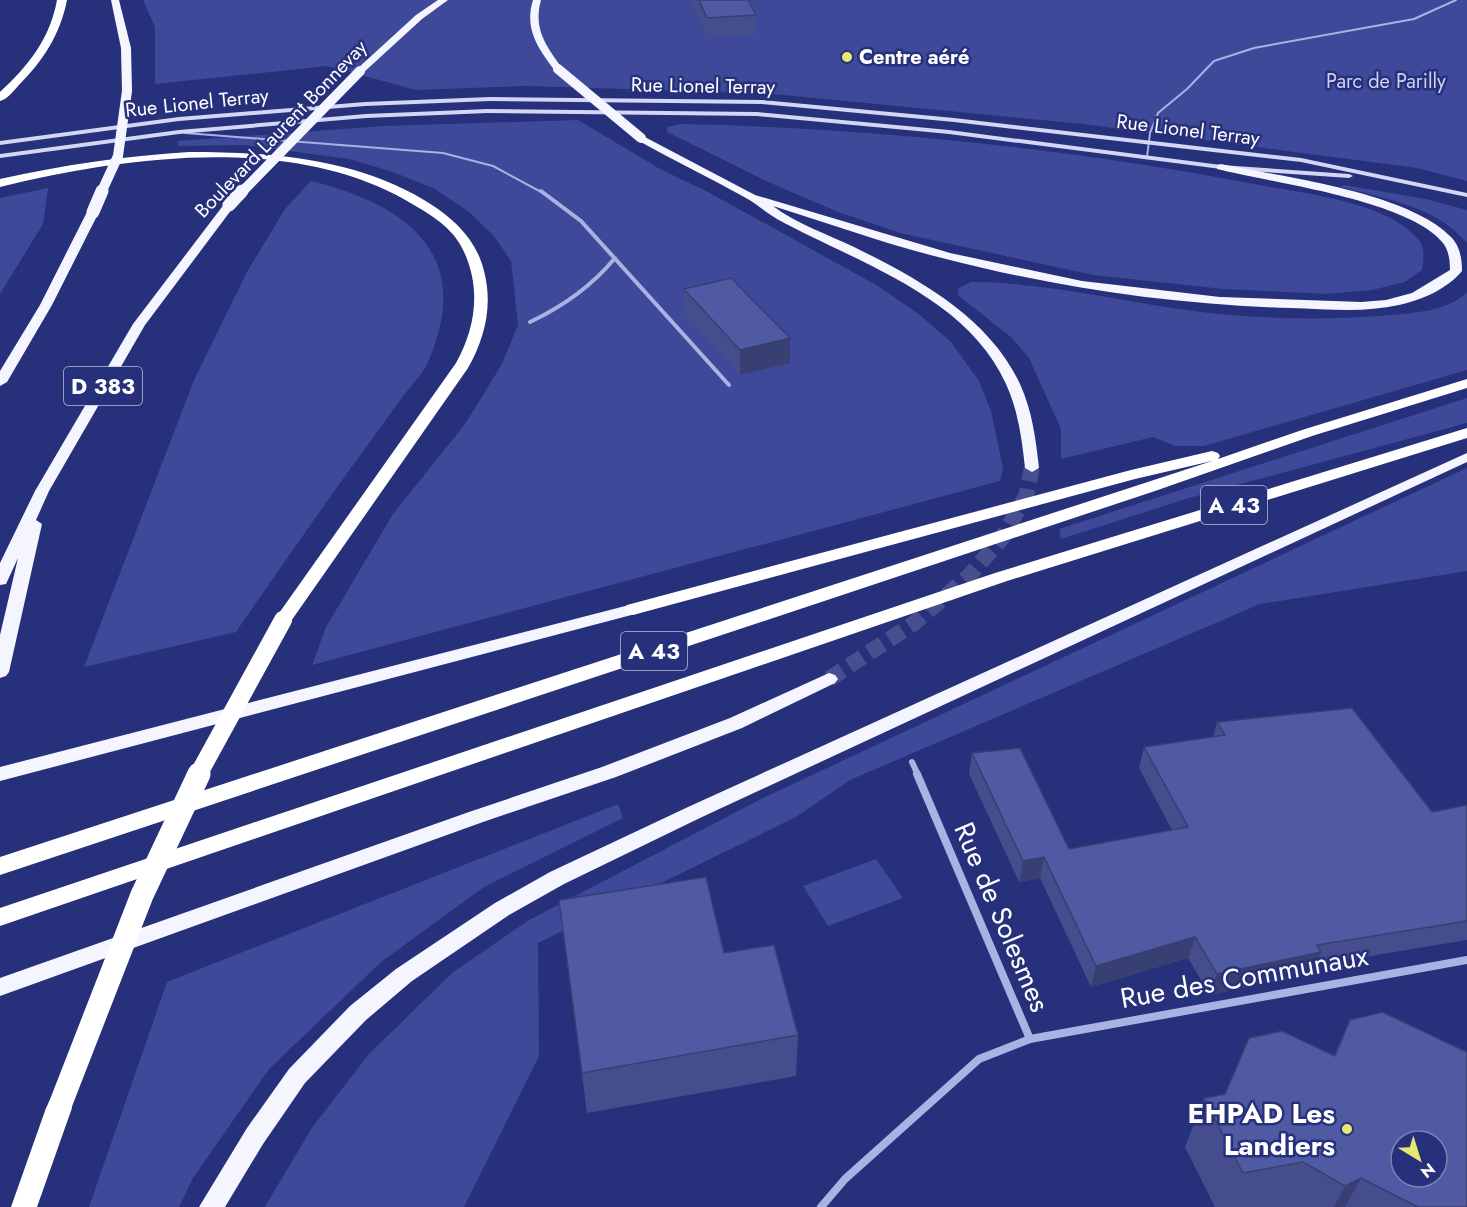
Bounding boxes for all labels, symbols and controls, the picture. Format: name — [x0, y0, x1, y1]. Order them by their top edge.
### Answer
street label: Boulevard Laurent Bonnevay — [188, 33, 374, 224]
place label: Centre aéré — [859, 43, 969, 72]
marker: Centre aéré — [840, 50, 854, 64]
park label: Parc de Parilly — [1326, 67, 1446, 96]
street label: Rue Lionel Terray — [631, 70, 776, 102]
street label: Rue Lionel Terray — [124, 81, 270, 125]
street label: Rue Lionel Terray — [1115, 107, 1262, 153]
road number: D 383 — [64, 367, 142, 405]
road number: A 43 — [1201, 486, 1267, 524]
road number: A 43 — [621, 632, 687, 670]
street label: Rue de Solesmes — [944, 816, 1060, 1018]
street label: Rue des Communaux — [1117, 935, 1371, 1019]
place label: EHPAD Les Landiers — [1188, 1093, 1335, 1166]
marker: EHPAD Les Landiers — [1340, 1122, 1354, 1136]
north arrow — [1389, 1129, 1449, 1189]
text: N — [1416, 1157, 1440, 1183]

